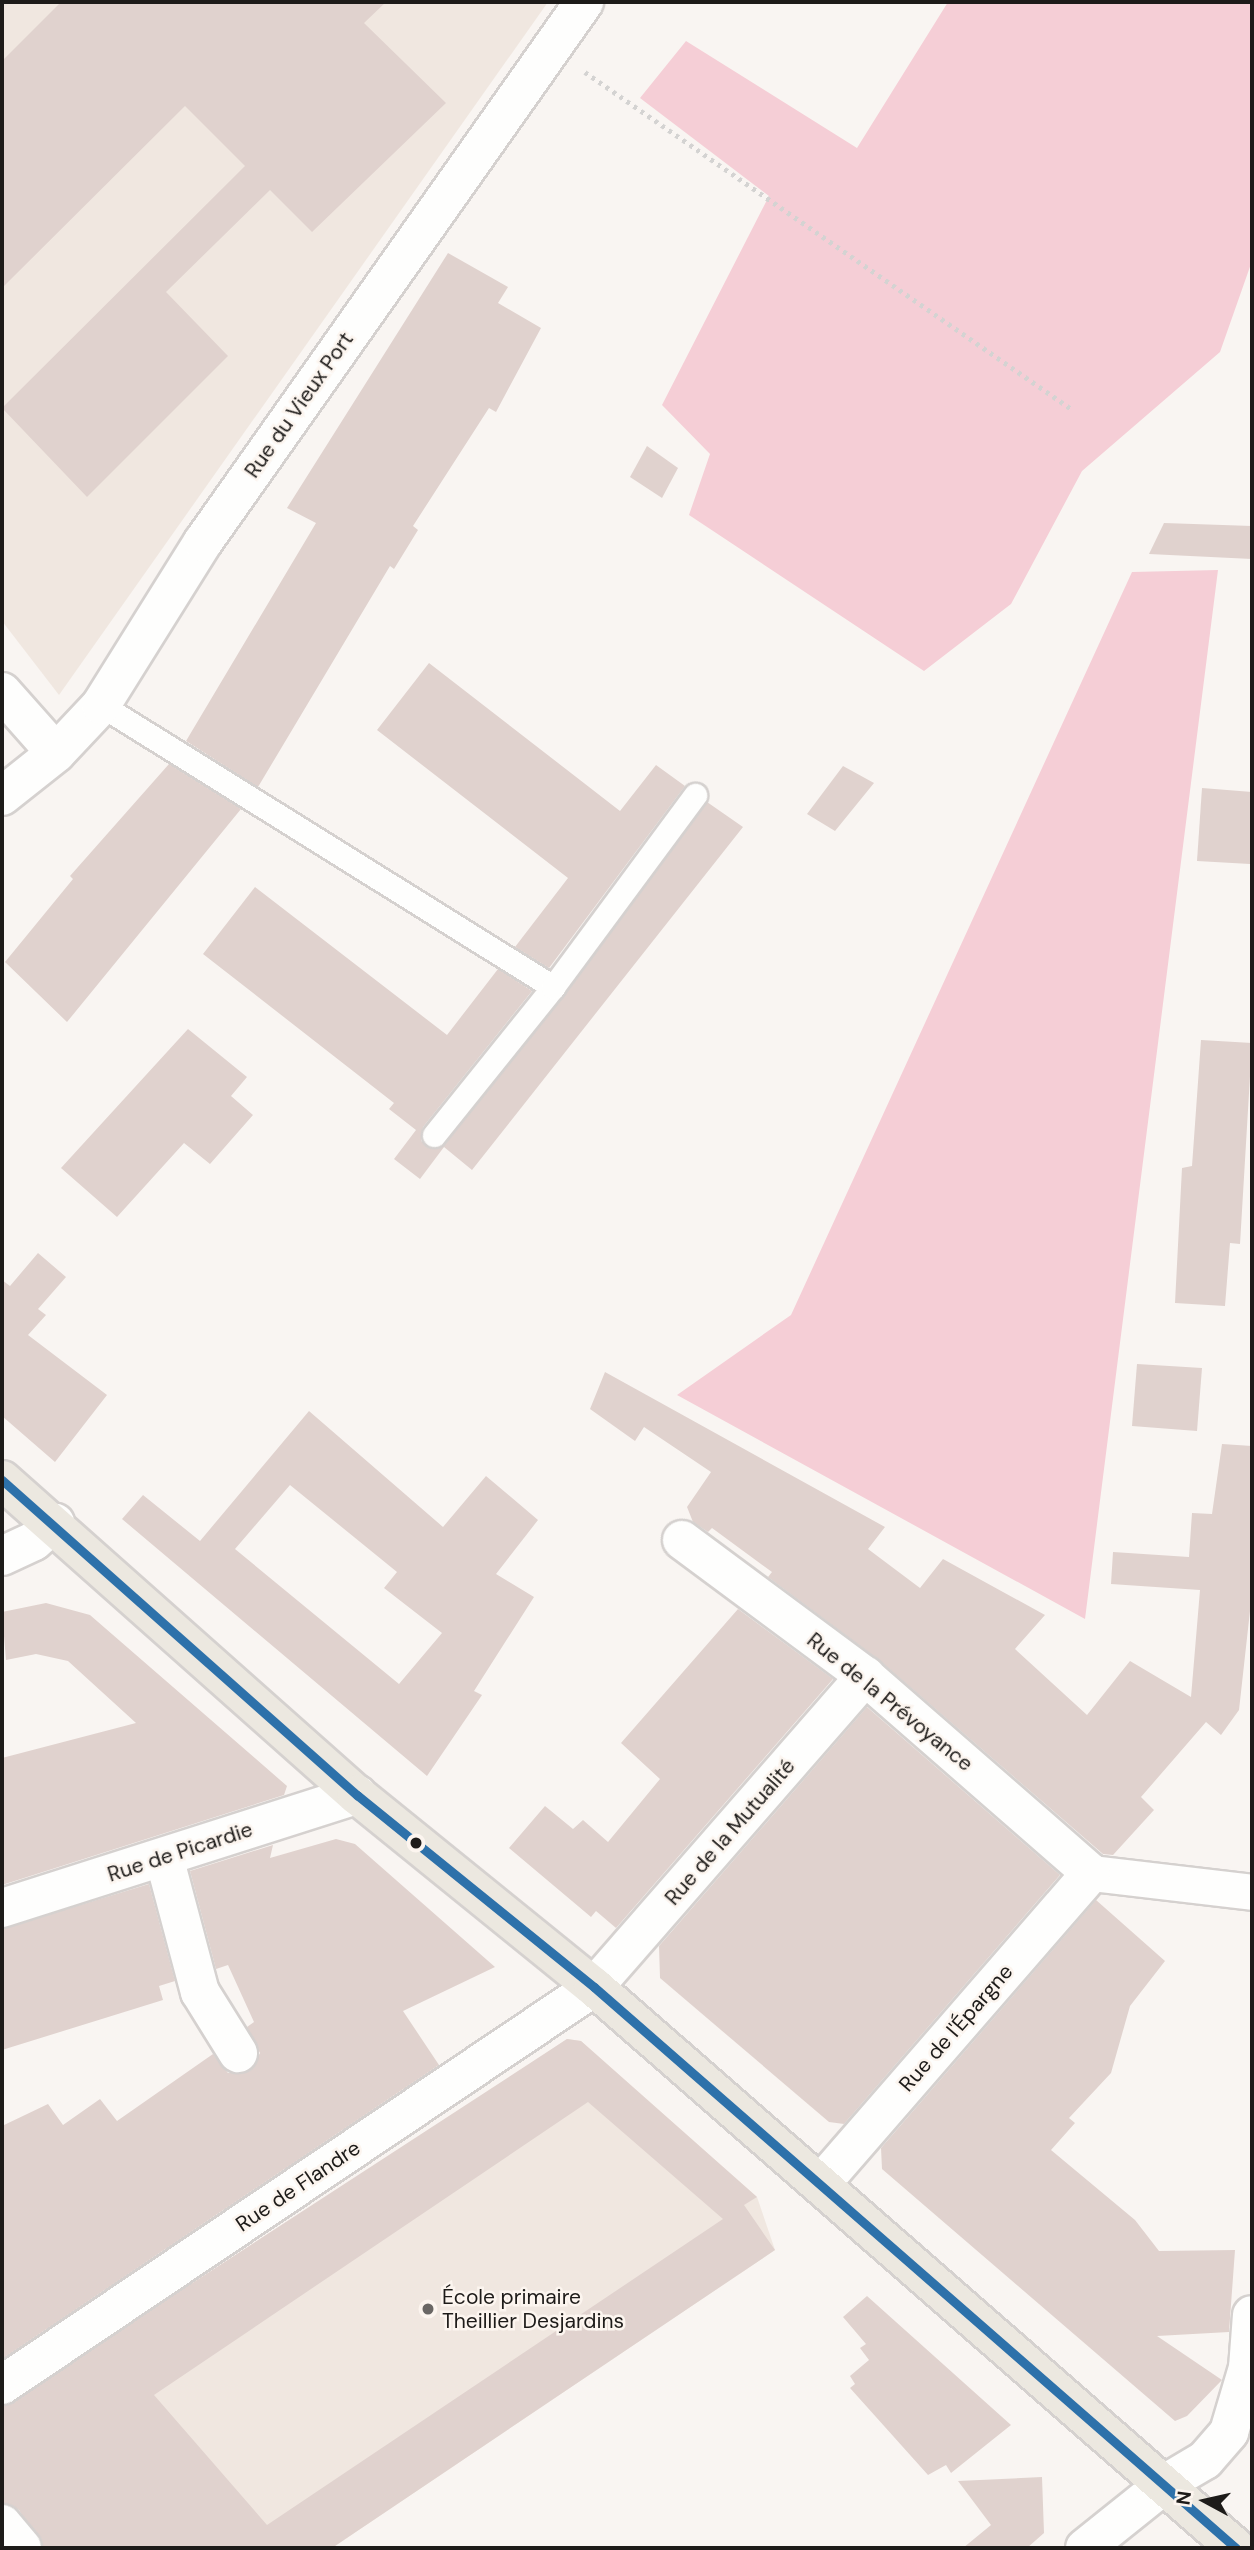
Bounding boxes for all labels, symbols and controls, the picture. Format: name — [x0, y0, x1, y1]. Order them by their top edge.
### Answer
street label: Rue du Vieux Port — [239, 327, 359, 483]
street label: Rue de la Prévoyance — [802, 1627, 978, 1777]
street label: Rue de la Mutualité — [660, 1754, 800, 1910]
street label: Rue de Picardie — [104, 1817, 256, 1887]
unlabelled marker — [409, 1836, 423, 1850]
street label: Rue de l'Épargne — [894, 1959, 1018, 2097]
street label: Rue de Flandre — [231, 2135, 365, 2237]
place label: École primaire Theillier Desjardins — [442, 2284, 624, 2334]
marker: École primaire Theillier Desjardins — [420, 2301, 436, 2317]
north arrow — [1170, 2466, 1240, 2536]
text: N — [1170, 2489, 1197, 2507]

